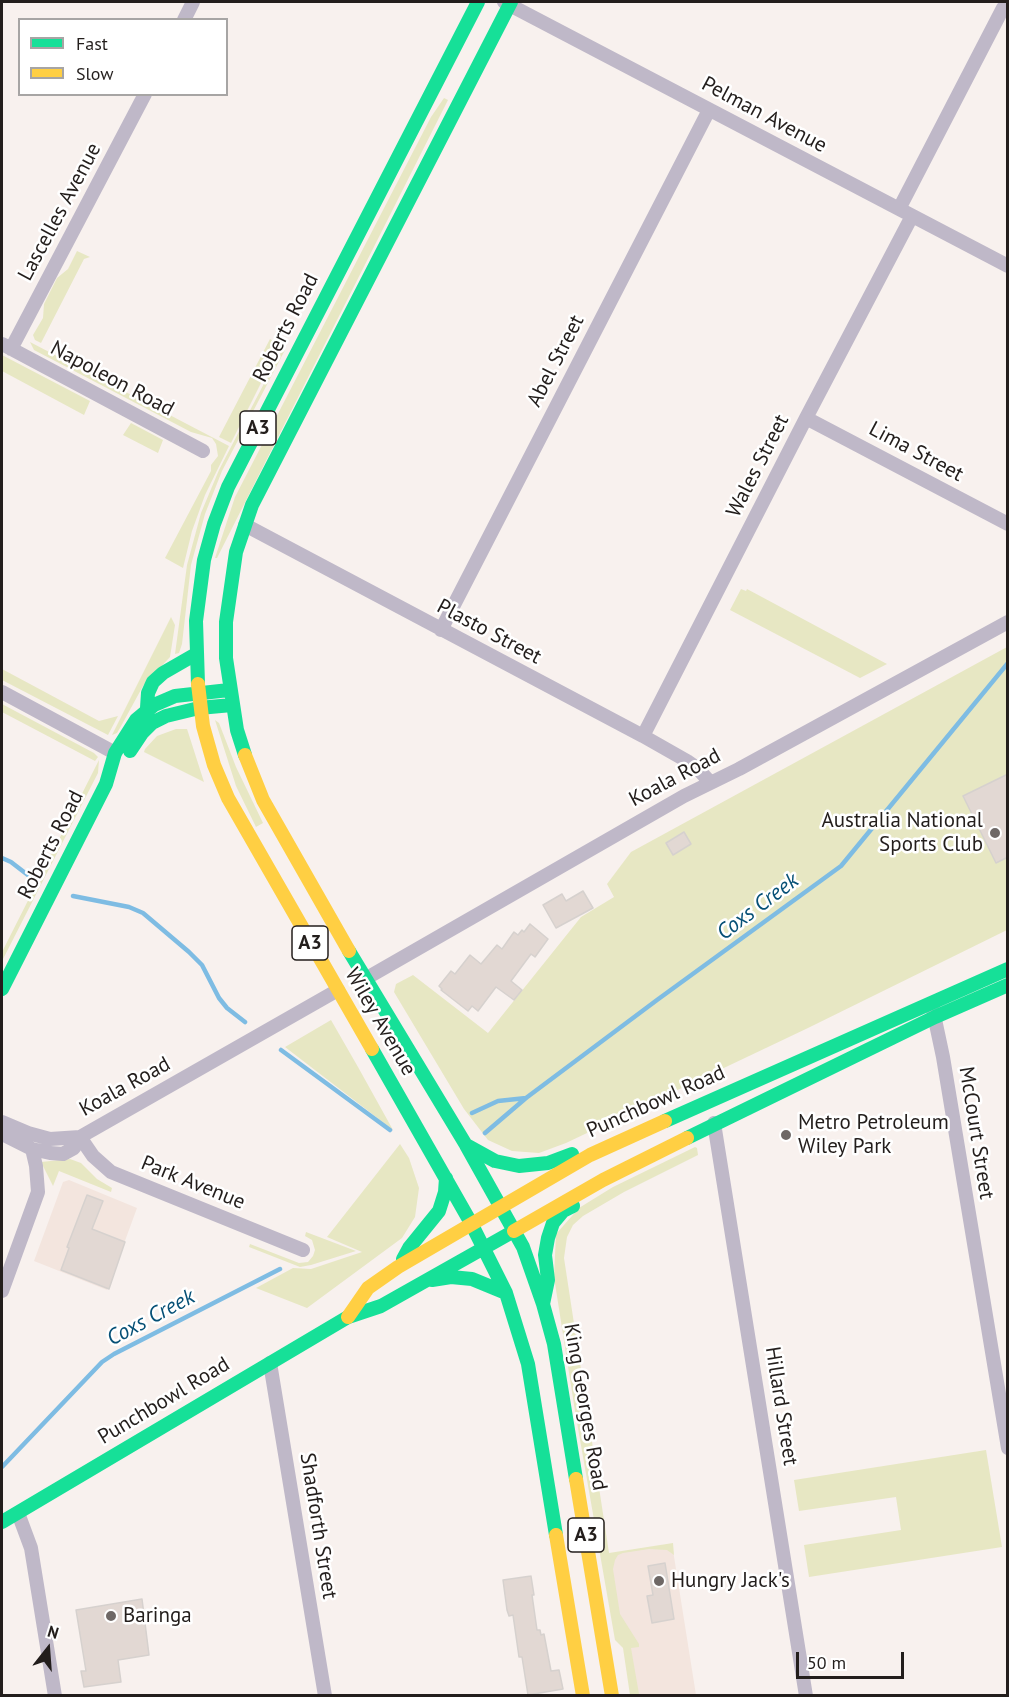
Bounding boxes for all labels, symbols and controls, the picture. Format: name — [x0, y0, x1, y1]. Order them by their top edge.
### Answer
legend — [18, 18, 228, 96]
text: Fast — [76, 32, 108, 55]
text: Slow — [76, 62, 114, 85]
street label: Pelman Avenue — [697, 71, 831, 159]
street label: Lascelles Avenue — [13, 139, 107, 285]
street label: Roberts Road — [248, 269, 324, 387]
street label: Abel Street — [522, 311, 590, 411]
street label: Napoleon Road — [46, 336, 178, 422]
street label: Wales Street — [721, 410, 795, 522]
road number: A3 — [240, 411, 276, 445]
street label: Lima Street — [865, 417, 967, 487]
street label: Plasto Street — [433, 594, 545, 670]
street label: Koala Road — [625, 743, 725, 813]
street label: Roberts Road — [13, 786, 89, 904]
place label: Australia National Sports Club — [822, 808, 983, 858]
marker: Australia National Sports Club — [988, 826, 1002, 840]
water label: Coxs Creek — [712, 868, 804, 946]
road number: A3 — [292, 926, 328, 960]
street label: Wiley Avenue — [339, 964, 421, 1080]
street label: Koala Road — [75, 1052, 175, 1122]
street label: Punchbowl Road — [583, 1060, 729, 1144]
street label: McCourt Street — [953, 1065, 999, 1201]
place label: Metro Petroleum Wiley Park — [798, 1110, 949, 1160]
marker: Metro Petroleum Wiley Park — [779, 1128, 793, 1142]
street label: Park Avenue — [137, 1151, 249, 1215]
water label: Coxs Creek — [103, 1284, 199, 1352]
street label: King Georges Road — [558, 1321, 612, 1493]
street label: Hillard Street — [759, 1345, 803, 1467]
street label: Punchbowl Road — [94, 1352, 234, 1450]
street label: Shadforth Street — [294, 1451, 342, 1601]
road number: A3 — [568, 1518, 604, 1552]
place label: Hungry Jack's — [671, 1568, 790, 1594]
marker: Hungry Jack's — [652, 1574, 666, 1588]
place label: Baringa — [123, 1603, 192, 1629]
marker: Baringa — [104, 1609, 118, 1623]
north arrow — [18, 1619, 78, 1679]
text: N — [45, 1621, 61, 1643]
scale bar — [799, 1640, 907, 1678]
text: 50 m — [807, 1651, 846, 1674]

